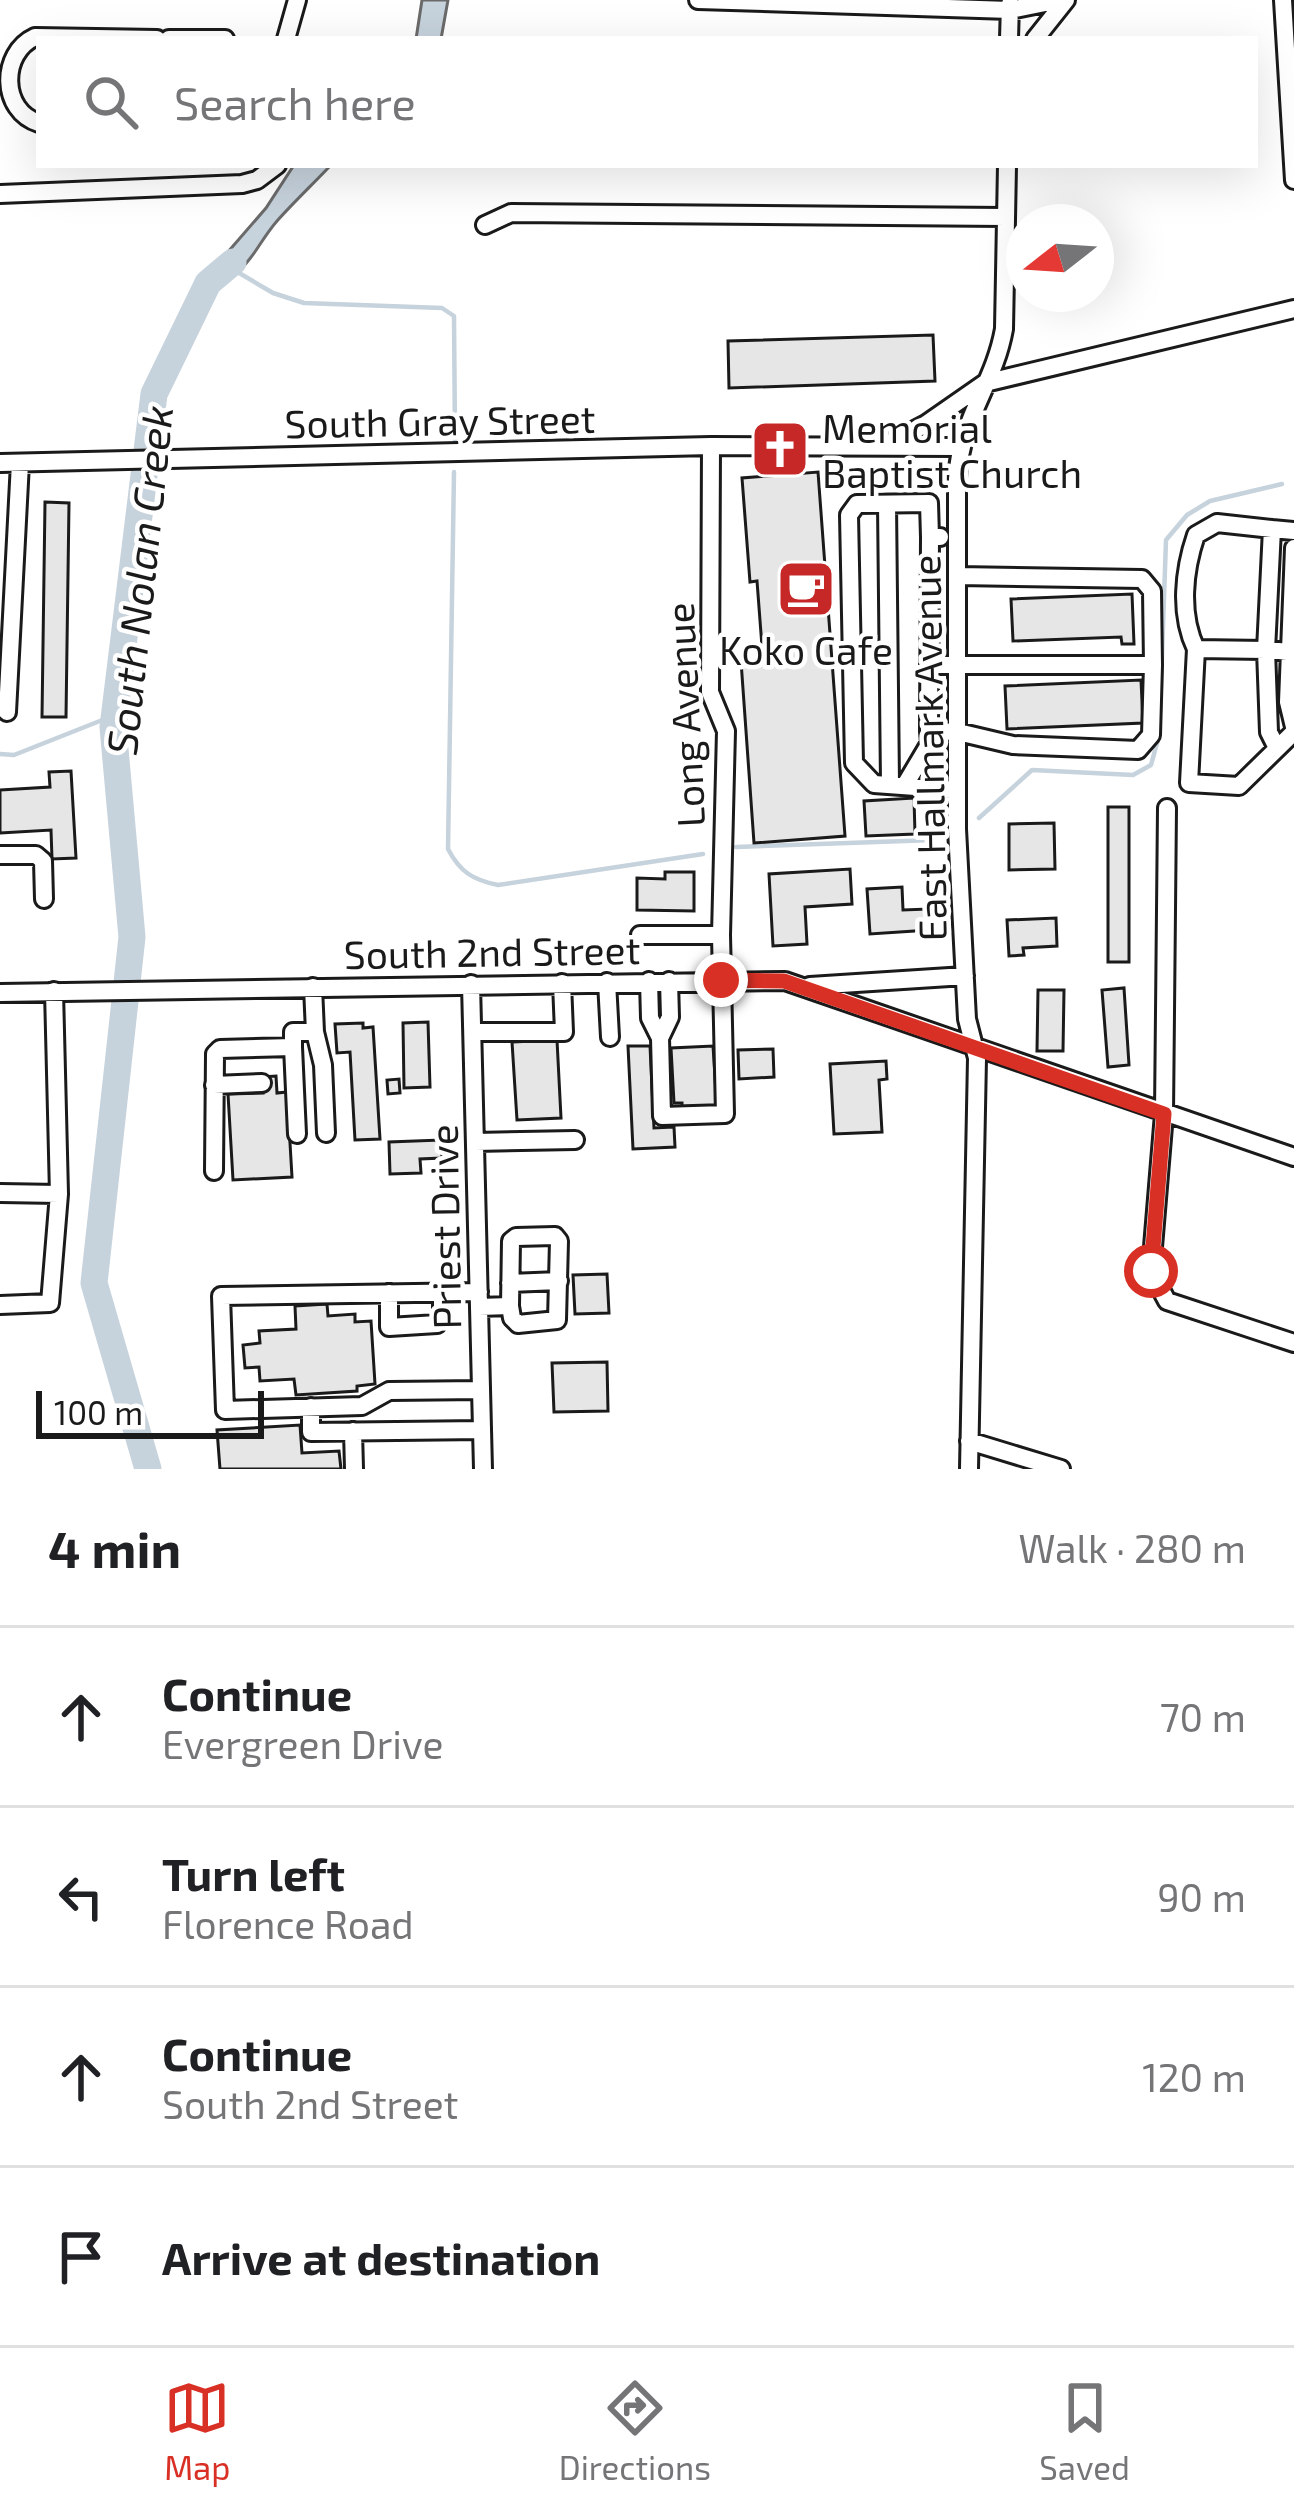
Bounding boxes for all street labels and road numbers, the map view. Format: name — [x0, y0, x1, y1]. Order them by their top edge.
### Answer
street label: South Gray Street — [284, 394, 596, 446]
street label: East Hallmark Avenue — [901, 554, 955, 942]
street label: Long Avenue — [655, 601, 713, 829]
street label: South 2nd Street — [343, 925, 641, 977]
street label: Priest Drive — [419, 1124, 469, 1330]

